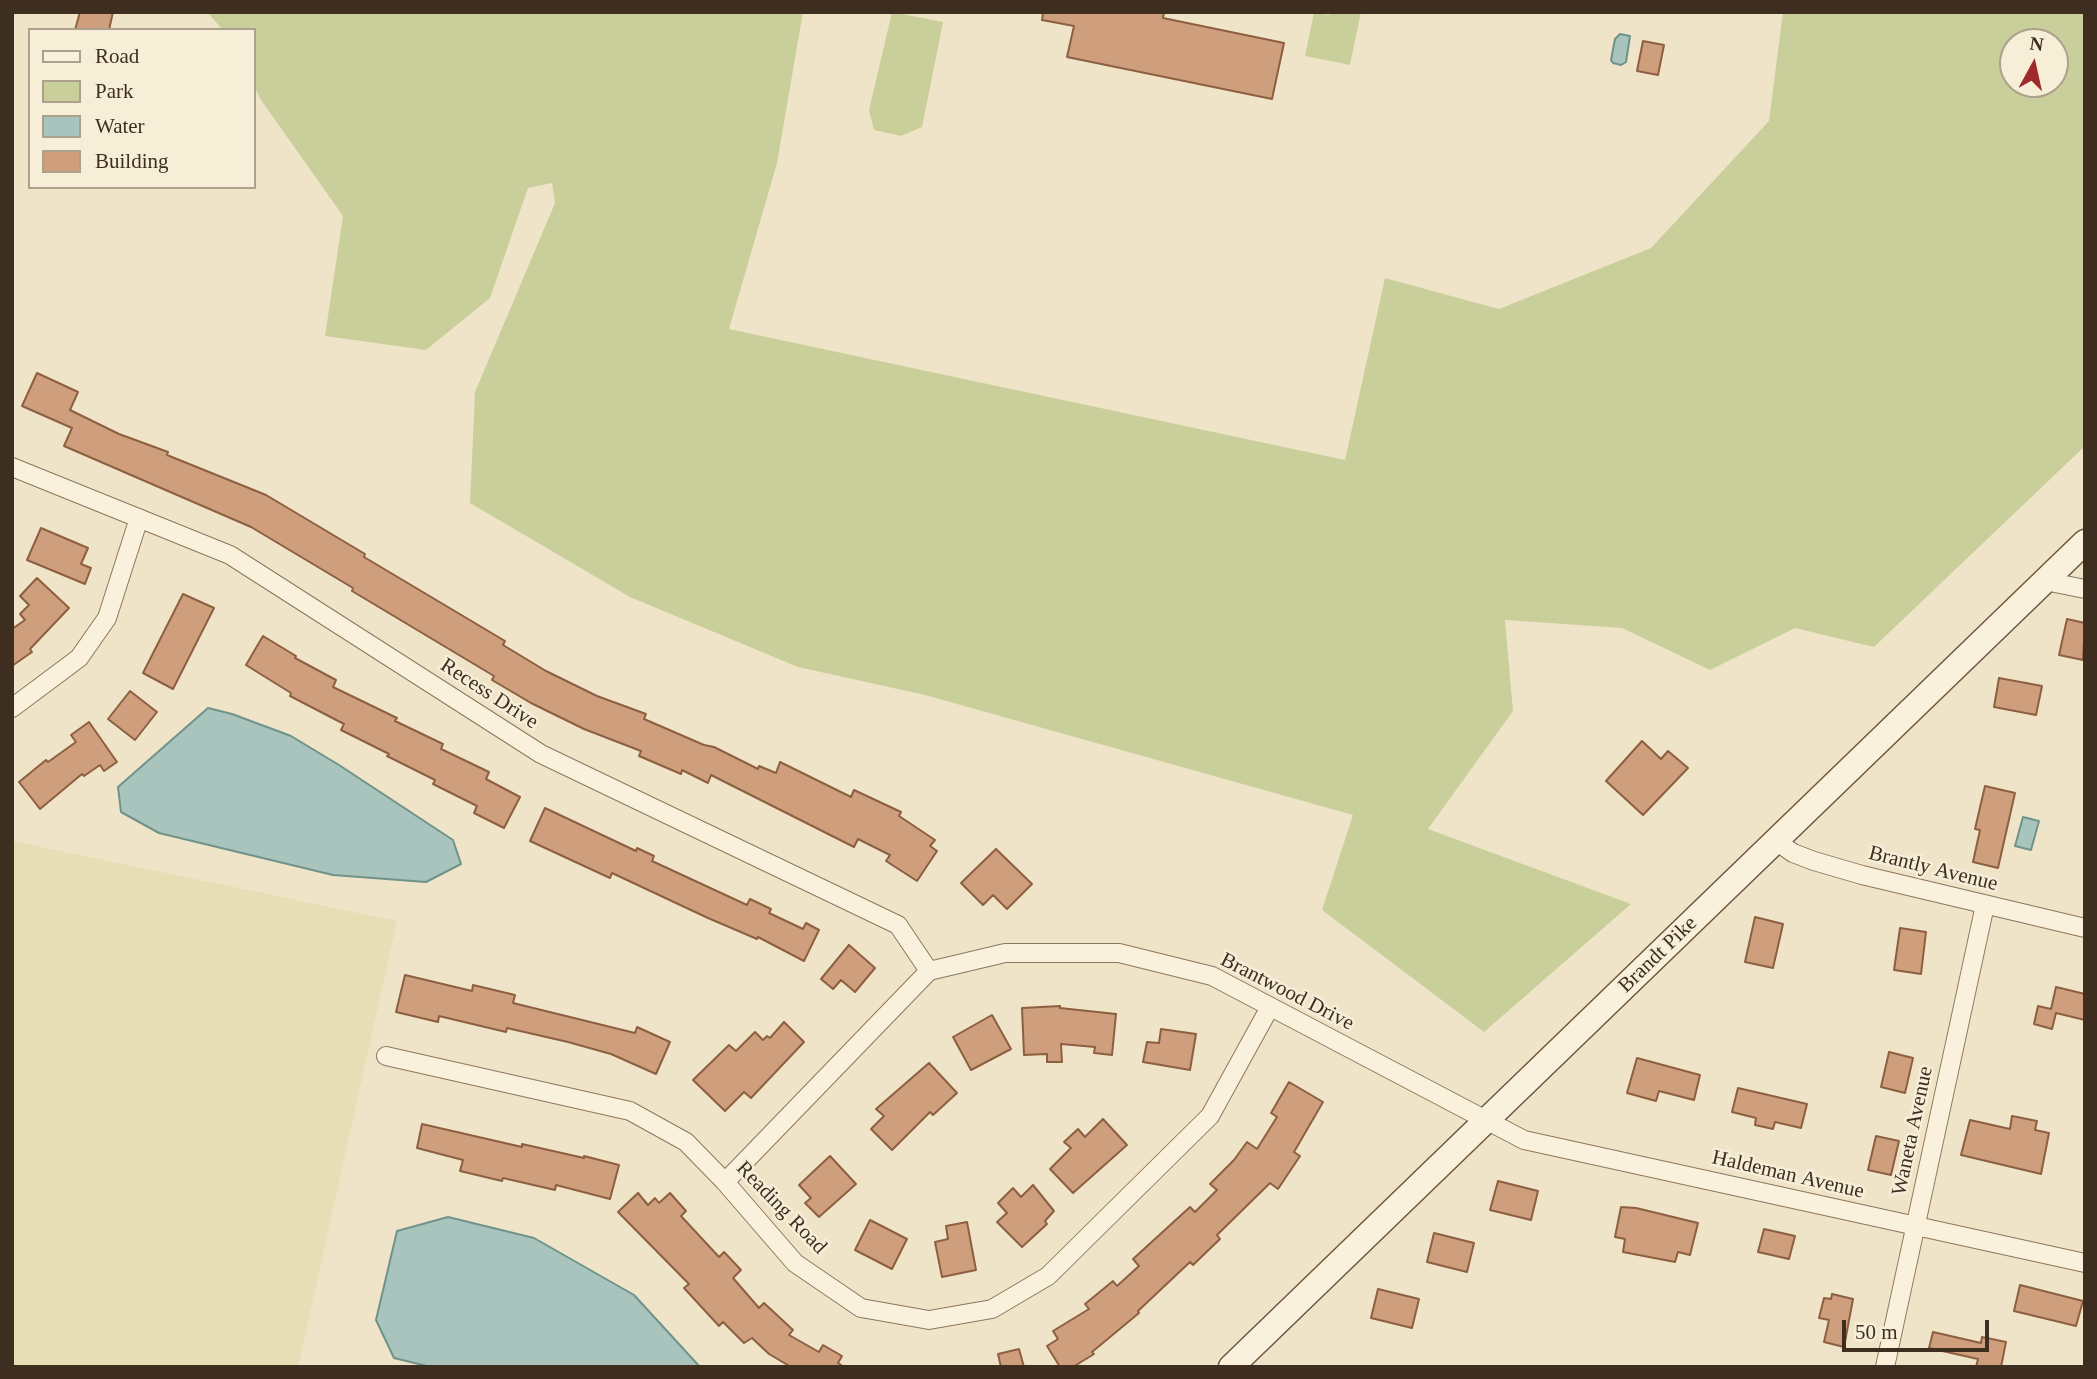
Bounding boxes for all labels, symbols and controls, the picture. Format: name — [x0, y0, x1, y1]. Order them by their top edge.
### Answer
legend — [28, 28, 256, 189]
north arrow — [1999, 28, 2069, 98]
text: N — [2028, 32, 2045, 55]
text: Road — [95, 44, 139, 68]
text: Park — [95, 79, 134, 103]
text: Water — [95, 114, 145, 138]
text: Building — [95, 149, 169, 173]
street label: Recess Drive — [435, 653, 543, 735]
street label: Brantly Avenue — [1866, 841, 2000, 897]
street label: Brandt Pike — [1613, 911, 1703, 999]
street label: Brantwood Drive — [1216, 948, 1358, 1036]
street label: Waneta Avenue — [1887, 1064, 1939, 1198]
street label: Haldeman Avenue — [1710, 1145, 1866, 1205]
street label: Reading Road — [730, 1156, 832, 1260]
scale bar — [1845, 1306, 1992, 1350]
text: 50 m — [1855, 1320, 1898, 1344]

